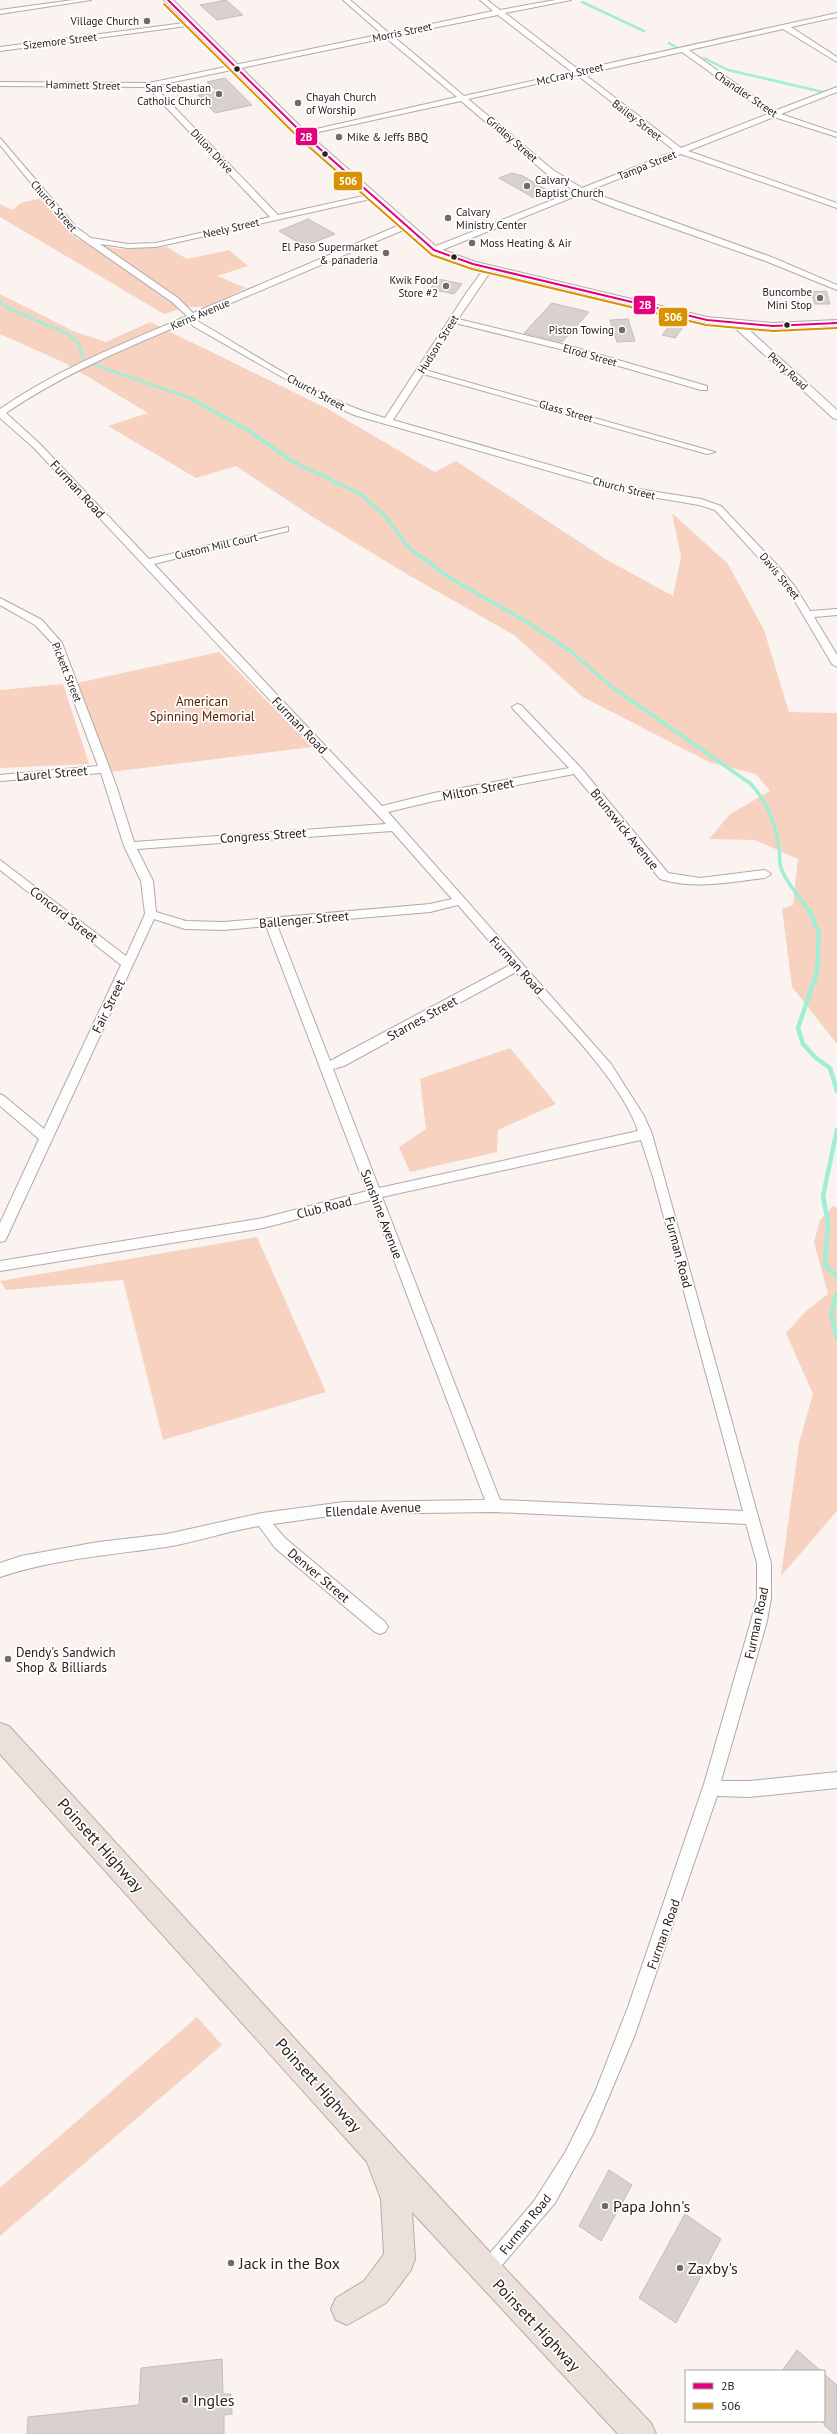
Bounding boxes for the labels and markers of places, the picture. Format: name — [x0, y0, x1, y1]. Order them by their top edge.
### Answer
place label: Village Church — [70, 14, 139, 28]
marker: Village Church — [142, 16, 152, 26]
unlabelled marker — [232, 64, 242, 74]
place label: San Sebastian Catholic Church — [137, 81, 211, 108]
marker: San Sebastian Catholic Church — [214, 89, 224, 99]
place label: Chayah Church of Worship — [306, 90, 376, 117]
marker: Chayah Church of Worship — [293, 98, 303, 108]
place label: Mike & Jeffs BBQ — [347, 130, 428, 144]
marker: Mike & Jeffs BBQ — [334, 132, 344, 142]
unlabelled marker — [320, 149, 330, 159]
place label: Calvary Baptist Church — [535, 173, 604, 200]
marker: Calvary Baptist Church — [522, 181, 532, 191]
place label: Calvary Ministry Center — [456, 205, 527, 232]
marker: Calvary Ministry Center — [443, 213, 453, 223]
place label: Moss Heating & Air — [480, 236, 572, 250]
marker: Moss Heating & Air — [467, 238, 477, 248]
place label: El Paso Supermarket & panaderia — [282, 240, 378, 267]
marker: El Paso Supermarket & panaderia — [381, 248, 391, 258]
unlabelled marker — [449, 252, 459, 262]
place label: Kwik Food Store #2 — [390, 273, 438, 300]
marker: Kwik Food Store #2 — [441, 281, 451, 291]
place label: Buncombe Mini Stop — [763, 285, 812, 312]
marker: Buncombe Mini Stop — [815, 293, 825, 303]
unlabelled marker — [782, 320, 792, 330]
place label: Piston Towing — [549, 323, 614, 337]
marker: Piston Towing — [617, 325, 627, 335]
place label: Dendy's Sandwich Shop & Billiards — [16, 1644, 116, 1676]
marker: Dendy's Sandwich Shop & Billiards — [3, 1654, 13, 1664]
place label: Papa John's — [613, 2196, 690, 2216]
marker: Papa John's — [600, 2201, 610, 2211]
place label: Jack in the Box — [238, 2253, 340, 2273]
marker: Jack in the Box — [226, 2258, 236, 2268]
place label: Zaxby's — [688, 2258, 738, 2278]
marker: Zaxby's — [675, 2263, 685, 2273]
place label: Ingles — [193, 2390, 235, 2410]
marker: Ingles — [180, 2395, 190, 2405]

